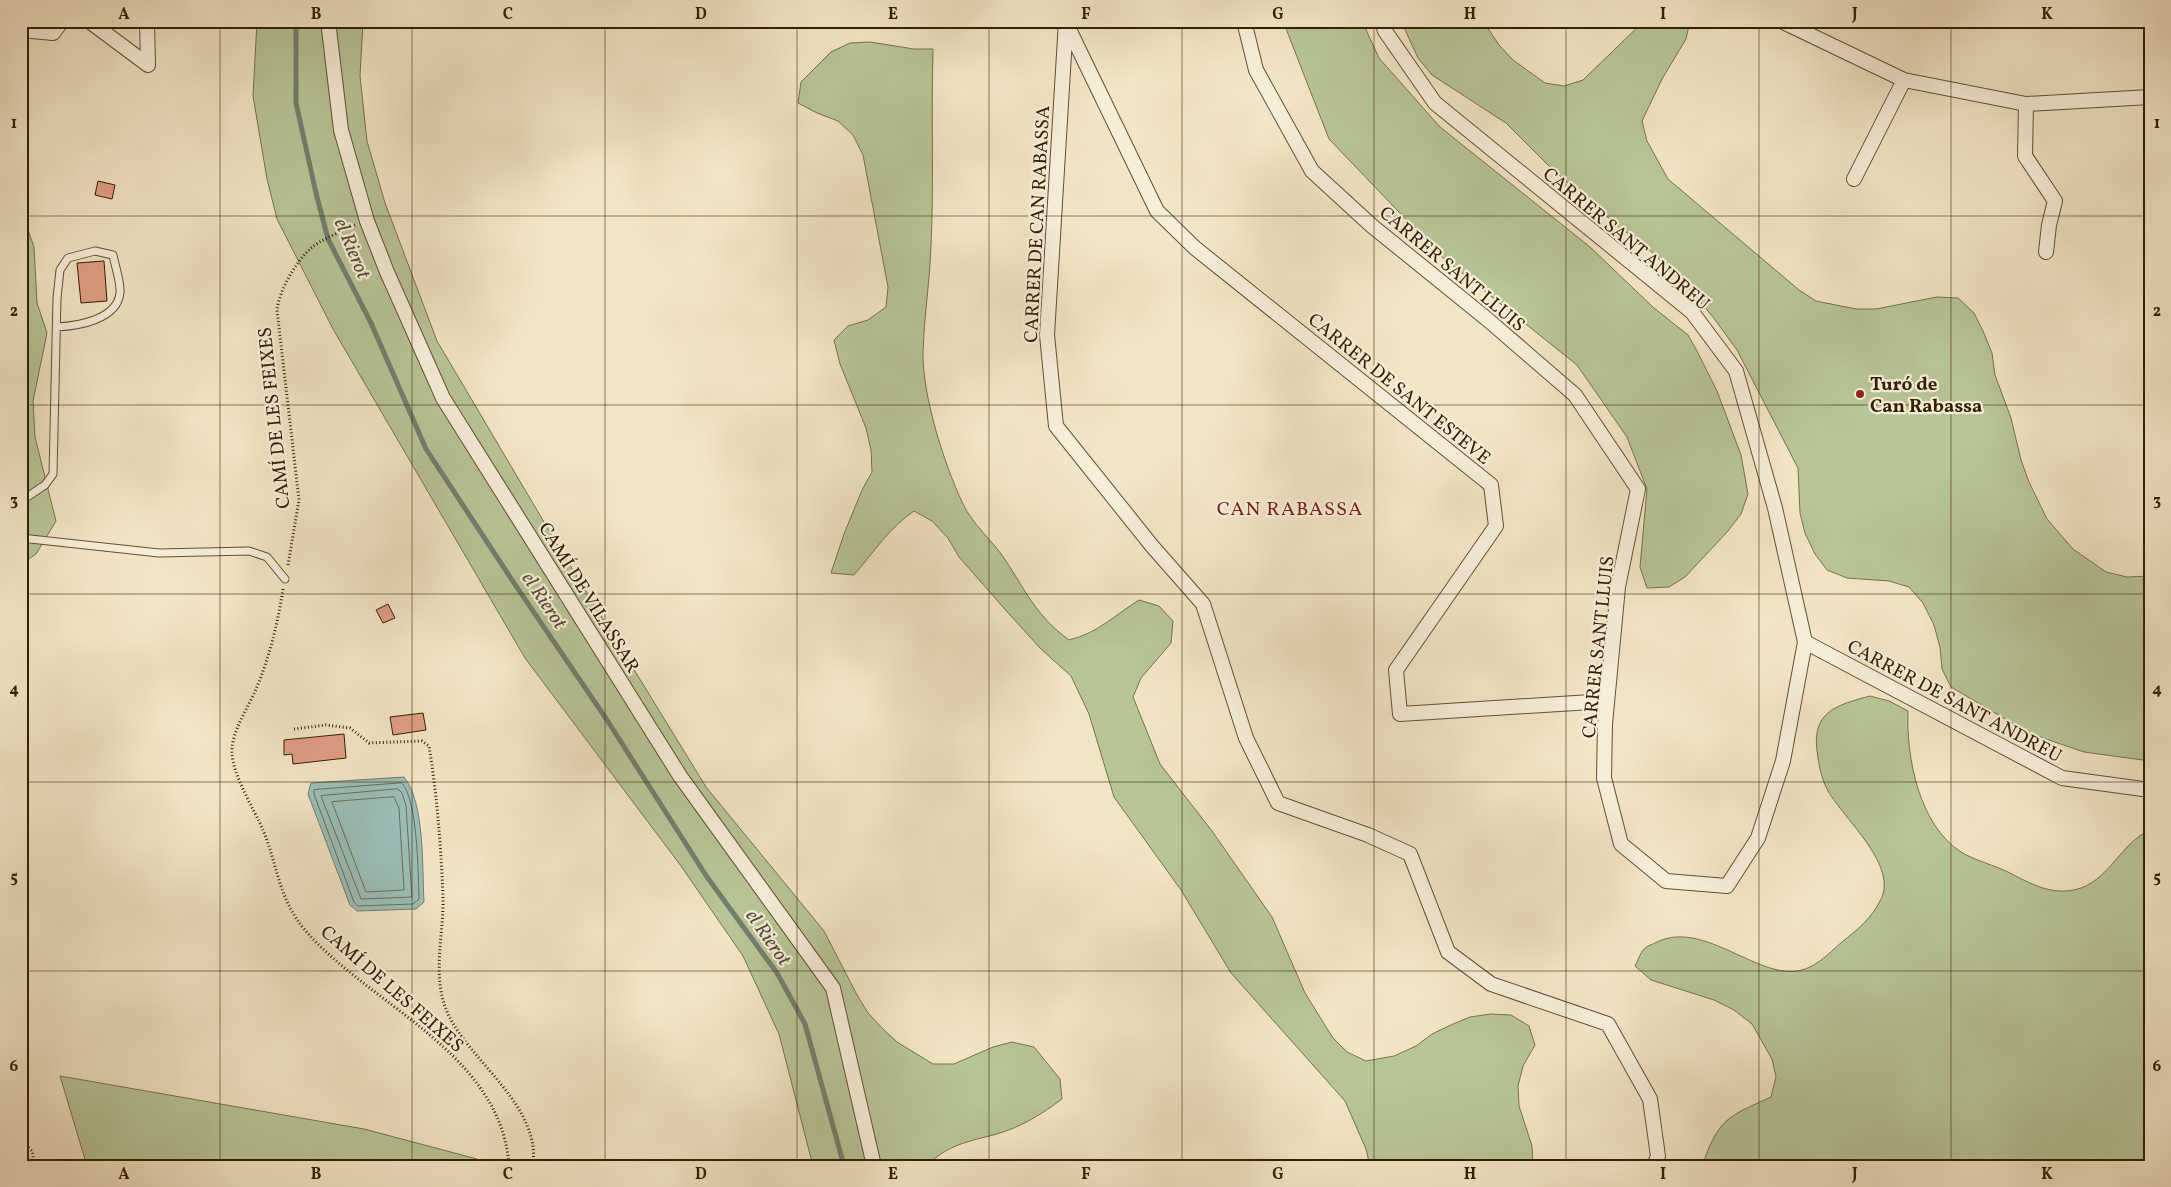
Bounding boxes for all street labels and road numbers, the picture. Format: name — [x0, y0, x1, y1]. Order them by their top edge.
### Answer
street label: CARRER DE CAN RABASSA — [1019, 105, 1057, 343]
street label: CARRER SANT ANDREU — [1537, 162, 1715, 317]
street label: CARRER SANT LLUIS — [1373, 201, 1530, 338]
street label: CARRER DE SANT ESTEVE — [1302, 308, 1496, 471]
street label: CAMÍ DE LES FEIXES — [253, 326, 297, 510]
street label: CAMÍ DE VILASSAR — [531, 518, 645, 678]
street label: CARRER SANT LLUIS — [1576, 555, 1621, 740]
street label: CARRER DE SANT ANDREU — [1842, 634, 2066, 770]
street label: CAMÍ DE LES FEIXES — [314, 920, 469, 1059]

